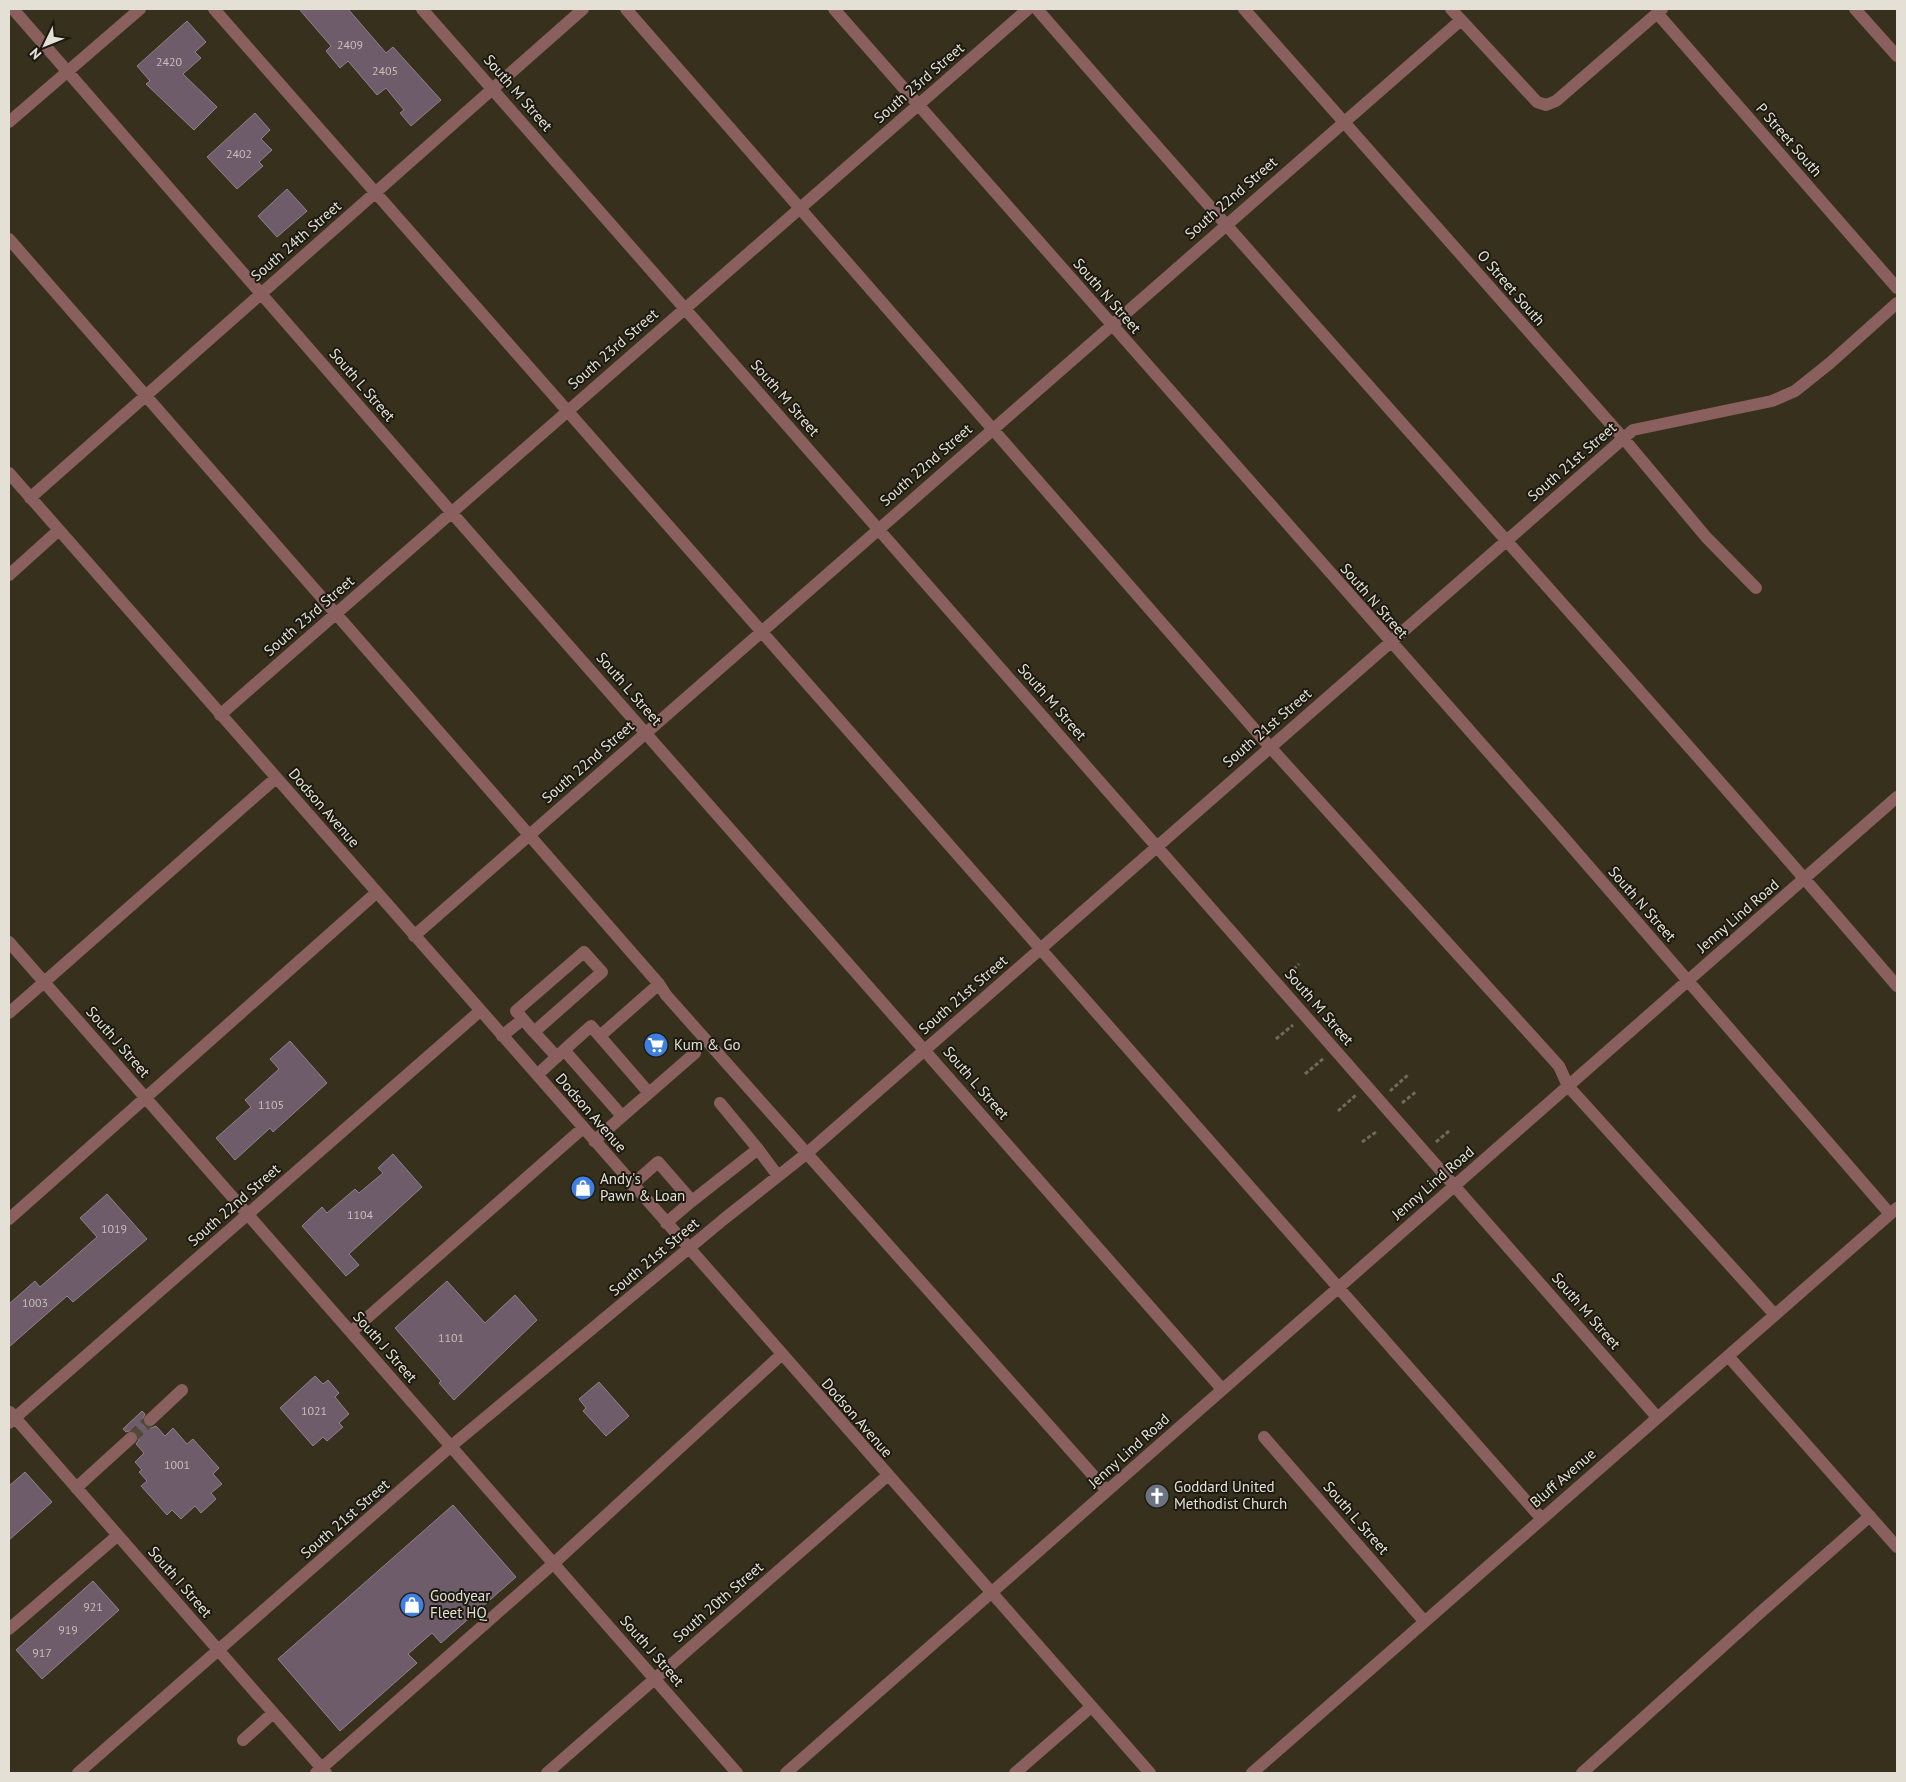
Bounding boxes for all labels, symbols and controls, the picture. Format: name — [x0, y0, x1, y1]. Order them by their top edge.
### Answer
north arrow — [20, 20, 70, 70]
house number: 2409 — [337, 37, 363, 52]
street label: South 23rd Street — [870, 38, 968, 127]
text: N — [26, 44, 45, 63]
street label: South M Street — [480, 50, 557, 135]
house number: 2420 — [156, 54, 183, 69]
house number: 2405 — [372, 63, 398, 78]
street label: P Street South — [1752, 99, 1827, 180]
house number: 2402 — [226, 146, 252, 161]
street label: South 22nd Street — [1181, 152, 1281, 243]
street label: South 24th Street — [247, 196, 345, 285]
street label: O Street South — [1473, 246, 1549, 329]
street label: South N Street — [1069, 254, 1145, 337]
street label: South 23rd Street — [564, 304, 662, 393]
street label: South L Street — [325, 344, 399, 425]
street label: South M Street — [747, 355, 824, 440]
street label: South 21st Street — [1523, 418, 1620, 505]
street label: South 22nd Street — [876, 419, 976, 510]
street label: South N Street — [1336, 559, 1412, 642]
street label: South 23rd Street — [260, 571, 358, 660]
street label: South L Street — [592, 648, 666, 729]
street label: South M Street — [1014, 659, 1091, 744]
street label: South 21st Street — [1218, 684, 1315, 771]
street label: South 22nd Street — [538, 716, 638, 807]
street label: Dodson Avenue — [285, 764, 364, 851]
street label: South N Street — [1604, 862, 1680, 945]
street label: Jenny Lind Road — [1692, 875, 1783, 957]
street label: South 21st Street — [914, 951, 1011, 1038]
street label: South M Street — [1281, 964, 1358, 1049]
street label: South J Street — [82, 1002, 154, 1081]
supermarket icon: Kum & Go — [643, 1032, 669, 1058]
place label: Kum & Go — [674, 1035, 740, 1054]
street label: South L Street — [939, 1042, 1013, 1123]
street label: Dodson Avenue — [552, 1069, 631, 1156]
house number: 1105 — [258, 1097, 284, 1112]
street label: Jenny Lind Road — [1387, 1142, 1478, 1224]
street label: South 22nd Street — [184, 1159, 284, 1250]
place label: Andy's Pawn & Loan — [600, 1169, 685, 1205]
shop icon: Andy's Pawn & Loan — [570, 1175, 596, 1201]
house number: 1104 — [347, 1207, 374, 1222]
street label: South 21st Street — [605, 1214, 702, 1300]
house number: 1019 — [101, 1221, 127, 1236]
street label: South M Street — [1548, 1268, 1625, 1353]
house number: 1003 — [22, 1295, 48, 1310]
street label: South J Street — [349, 1307, 421, 1386]
house number: 1101 — [438, 1330, 464, 1345]
street label: Dodson Avenue — [818, 1374, 897, 1461]
house number: 1021 — [301, 1403, 327, 1418]
street label: Jenny Lind Road — [1083, 1409, 1173, 1493]
street label: Bluff Avenue — [1526, 1444, 1600, 1511]
house number: 1001 — [164, 1457, 190, 1472]
street label: South 21st Street — [296, 1475, 393, 1562]
place label: Goddard United Methodist Church — [1174, 1477, 1287, 1513]
street label: South L Street — [1319, 1477, 1393, 1558]
church icon: Goddard United Methodist Church — [1144, 1483, 1170, 1509]
street label: South I Street — [144, 1542, 216, 1621]
street label: South 20th Street — [669, 1557, 767, 1646]
place label: Goodyear Fleet HQ — [430, 1586, 490, 1622]
shop icon: Goodyear Fleet HQ — [399, 1592, 425, 1618]
house number: 921 — [83, 1599, 103, 1614]
street label: South J Street — [616, 1611, 688, 1690]
house number: 919 — [58, 1622, 78, 1637]
house number: 917 — [32, 1645, 52, 1660]

